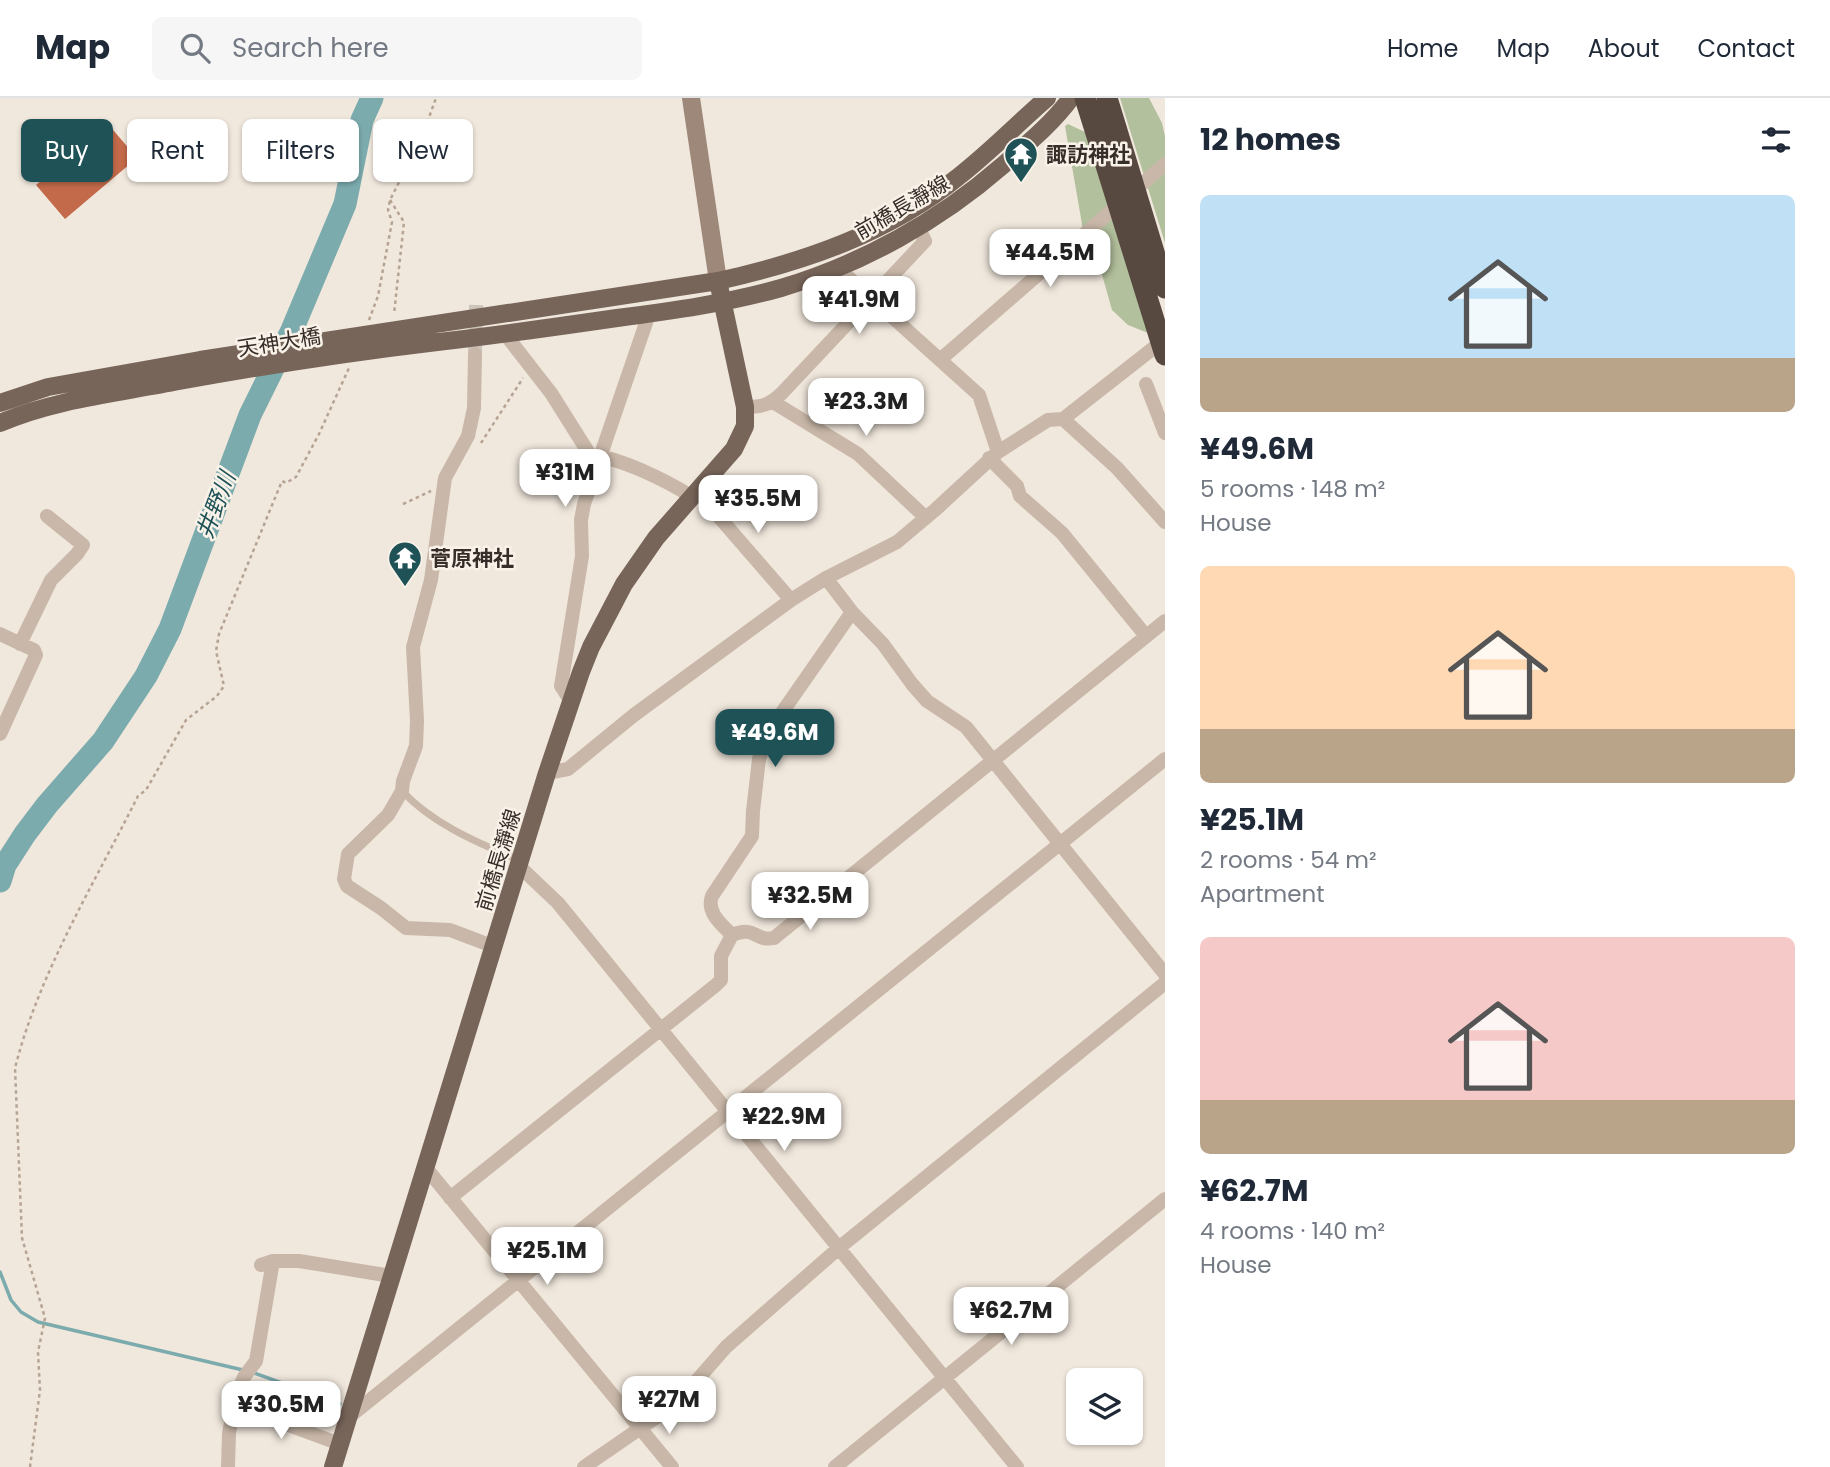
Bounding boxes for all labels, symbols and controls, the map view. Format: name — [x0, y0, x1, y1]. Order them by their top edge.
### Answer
search box — [152, 17, 642, 80]
text: Map — [35, 24, 110, 71]
icon: search — [176, 29, 214, 67]
text: Search here — [232, 30, 389, 66]
text: Home — [1387, 32, 1459, 65]
text: Map — [1497, 32, 1550, 65]
text: About — [1588, 32, 1659, 65]
text: Contact — [1697, 32, 1795, 65]
text: 12 homes — [1200, 118, 1341, 161]
chip: Buy — [21, 119, 113, 182]
chip: Rent — [127, 119, 228, 182]
chip: Filters — [242, 119, 359, 182]
chip: New — [373, 119, 473, 182]
icon: filters — [1757, 121, 1795, 159]
temple icon: 諏訪神社 — [1002, 135, 1040, 184]
place label: 諏訪神社 — [1046, 140, 1130, 169]
street label: 前橋長瀞線 — [849, 168, 955, 246]
pin: ¥44.5M — [993, 230, 1107, 289]
text: ¥44.5M — [1005, 236, 1095, 268]
icon: home — [1435, 241, 1561, 367]
pin: ¥41.9M — [802, 276, 916, 336]
text: ¥41.9M — [818, 283, 900, 315]
street label: 天神大橋 — [235, 321, 323, 363]
pin: ¥23.3M — [809, 378, 923, 438]
text: ¥23.3M — [824, 385, 908, 417]
text: ¥49.6M — [1200, 427, 1314, 470]
pin: ¥31M — [524, 450, 606, 509]
text: ¥31M — [535, 456, 595, 488]
water label: 井野川 — [189, 464, 244, 543]
text: 5 rooms · 148 m² — [1200, 473, 1385, 505]
pin: ¥35.5M — [701, 476, 815, 535]
text: ¥35.5M — [715, 482, 801, 514]
text: House — [1200, 507, 1272, 539]
temple icon: 菅原神社 — [386, 539, 424, 588]
place label: 菅原神社 — [430, 544, 514, 573]
icon: home — [1435, 612, 1561, 738]
pin: ¥49.6M — [718, 710, 832, 769]
text: ¥49.6M — [731, 716, 819, 748]
text: ¥25.1M — [1200, 798, 1304, 841]
street label: 前橋長瀞線 — [469, 806, 527, 914]
text: 2 rooms · 54 m² — [1200, 844, 1377, 876]
pin: ¥32.5M — [753, 872, 867, 932]
text: Apartment — [1200, 878, 1325, 910]
text: ¥32.5M — [767, 879, 853, 911]
icon: home — [1435, 983, 1561, 1109]
pin: ¥22.9M — [727, 1094, 841, 1153]
text: ¥22.9M — [742, 1100, 826, 1132]
text: ¥62.7M — [1200, 1169, 1308, 1212]
text: 4 rooms · 140 m² — [1200, 1215, 1385, 1247]
pin: ¥25.1M — [490, 1228, 604, 1287]
text: ¥25.1M — [507, 1234, 587, 1266]
text: House — [1200, 1249, 1272, 1281]
pin: ¥62.7M — [954, 1288, 1068, 1347]
text: ¥62.7M — [969, 1294, 1053, 1326]
map controls — [1066, 1368, 1143, 1445]
button: layers — [1066, 1368, 1143, 1445]
pin: ¥27M — [628, 1376, 710, 1436]
pin: ¥30.5M — [224, 1382, 338, 1441]
text: ¥27M — [638, 1383, 700, 1415]
text: ¥30.5M — [238, 1388, 324, 1420]

